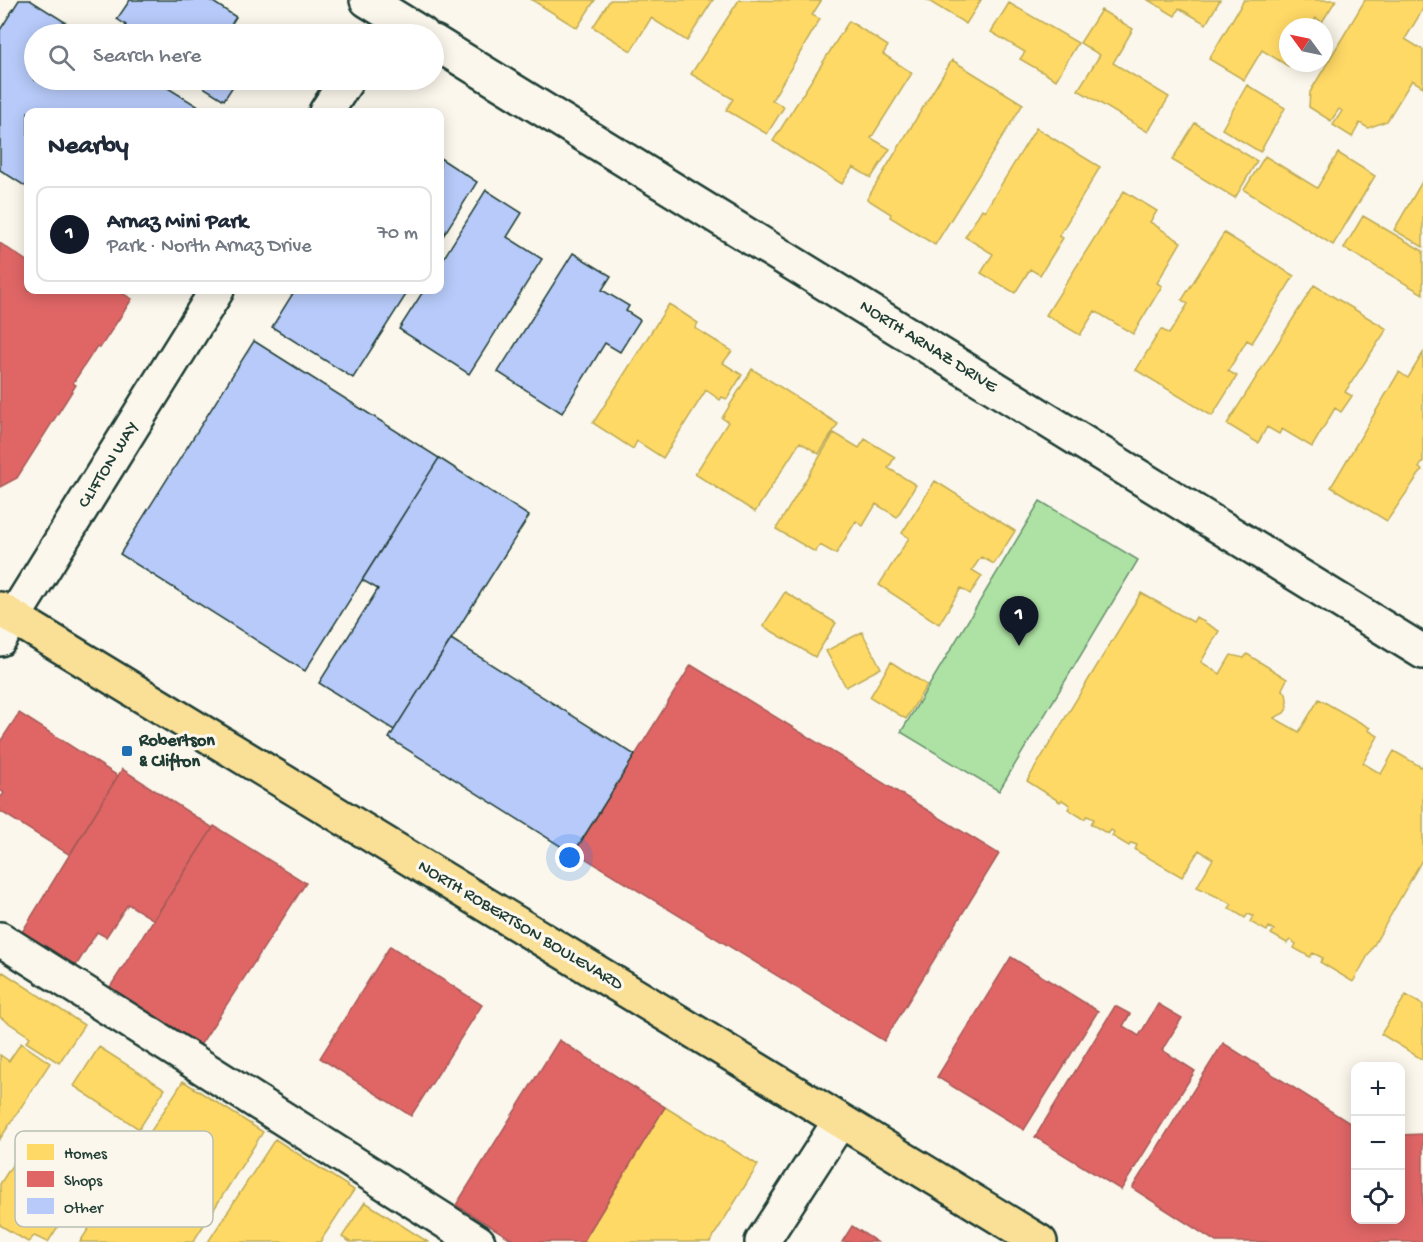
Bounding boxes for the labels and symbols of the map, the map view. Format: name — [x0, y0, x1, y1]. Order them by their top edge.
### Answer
north arrow — [1279, 18, 1333, 72]
street label: NORTH ARNAZ DRIVE — [855, 296, 1001, 398]
street label: CLIFTON WAY — [74, 418, 144, 512]
pin: 1 — [1000, 596, 1038, 646]
place label: Robertson & Clifton — [138, 731, 215, 773]
marker: Robertson & Clifton — [120, 744, 134, 758]
your location — [555, 843, 584, 872]
street label: NORTH ROBERTSON BOULEVARD — [414, 856, 627, 996]
legend — [15, 1131, 213, 1227]
text: Homes — [64, 1146, 108, 1165]
text: Shops — [64, 1173, 103, 1192]
text: Other — [64, 1200, 104, 1219]

